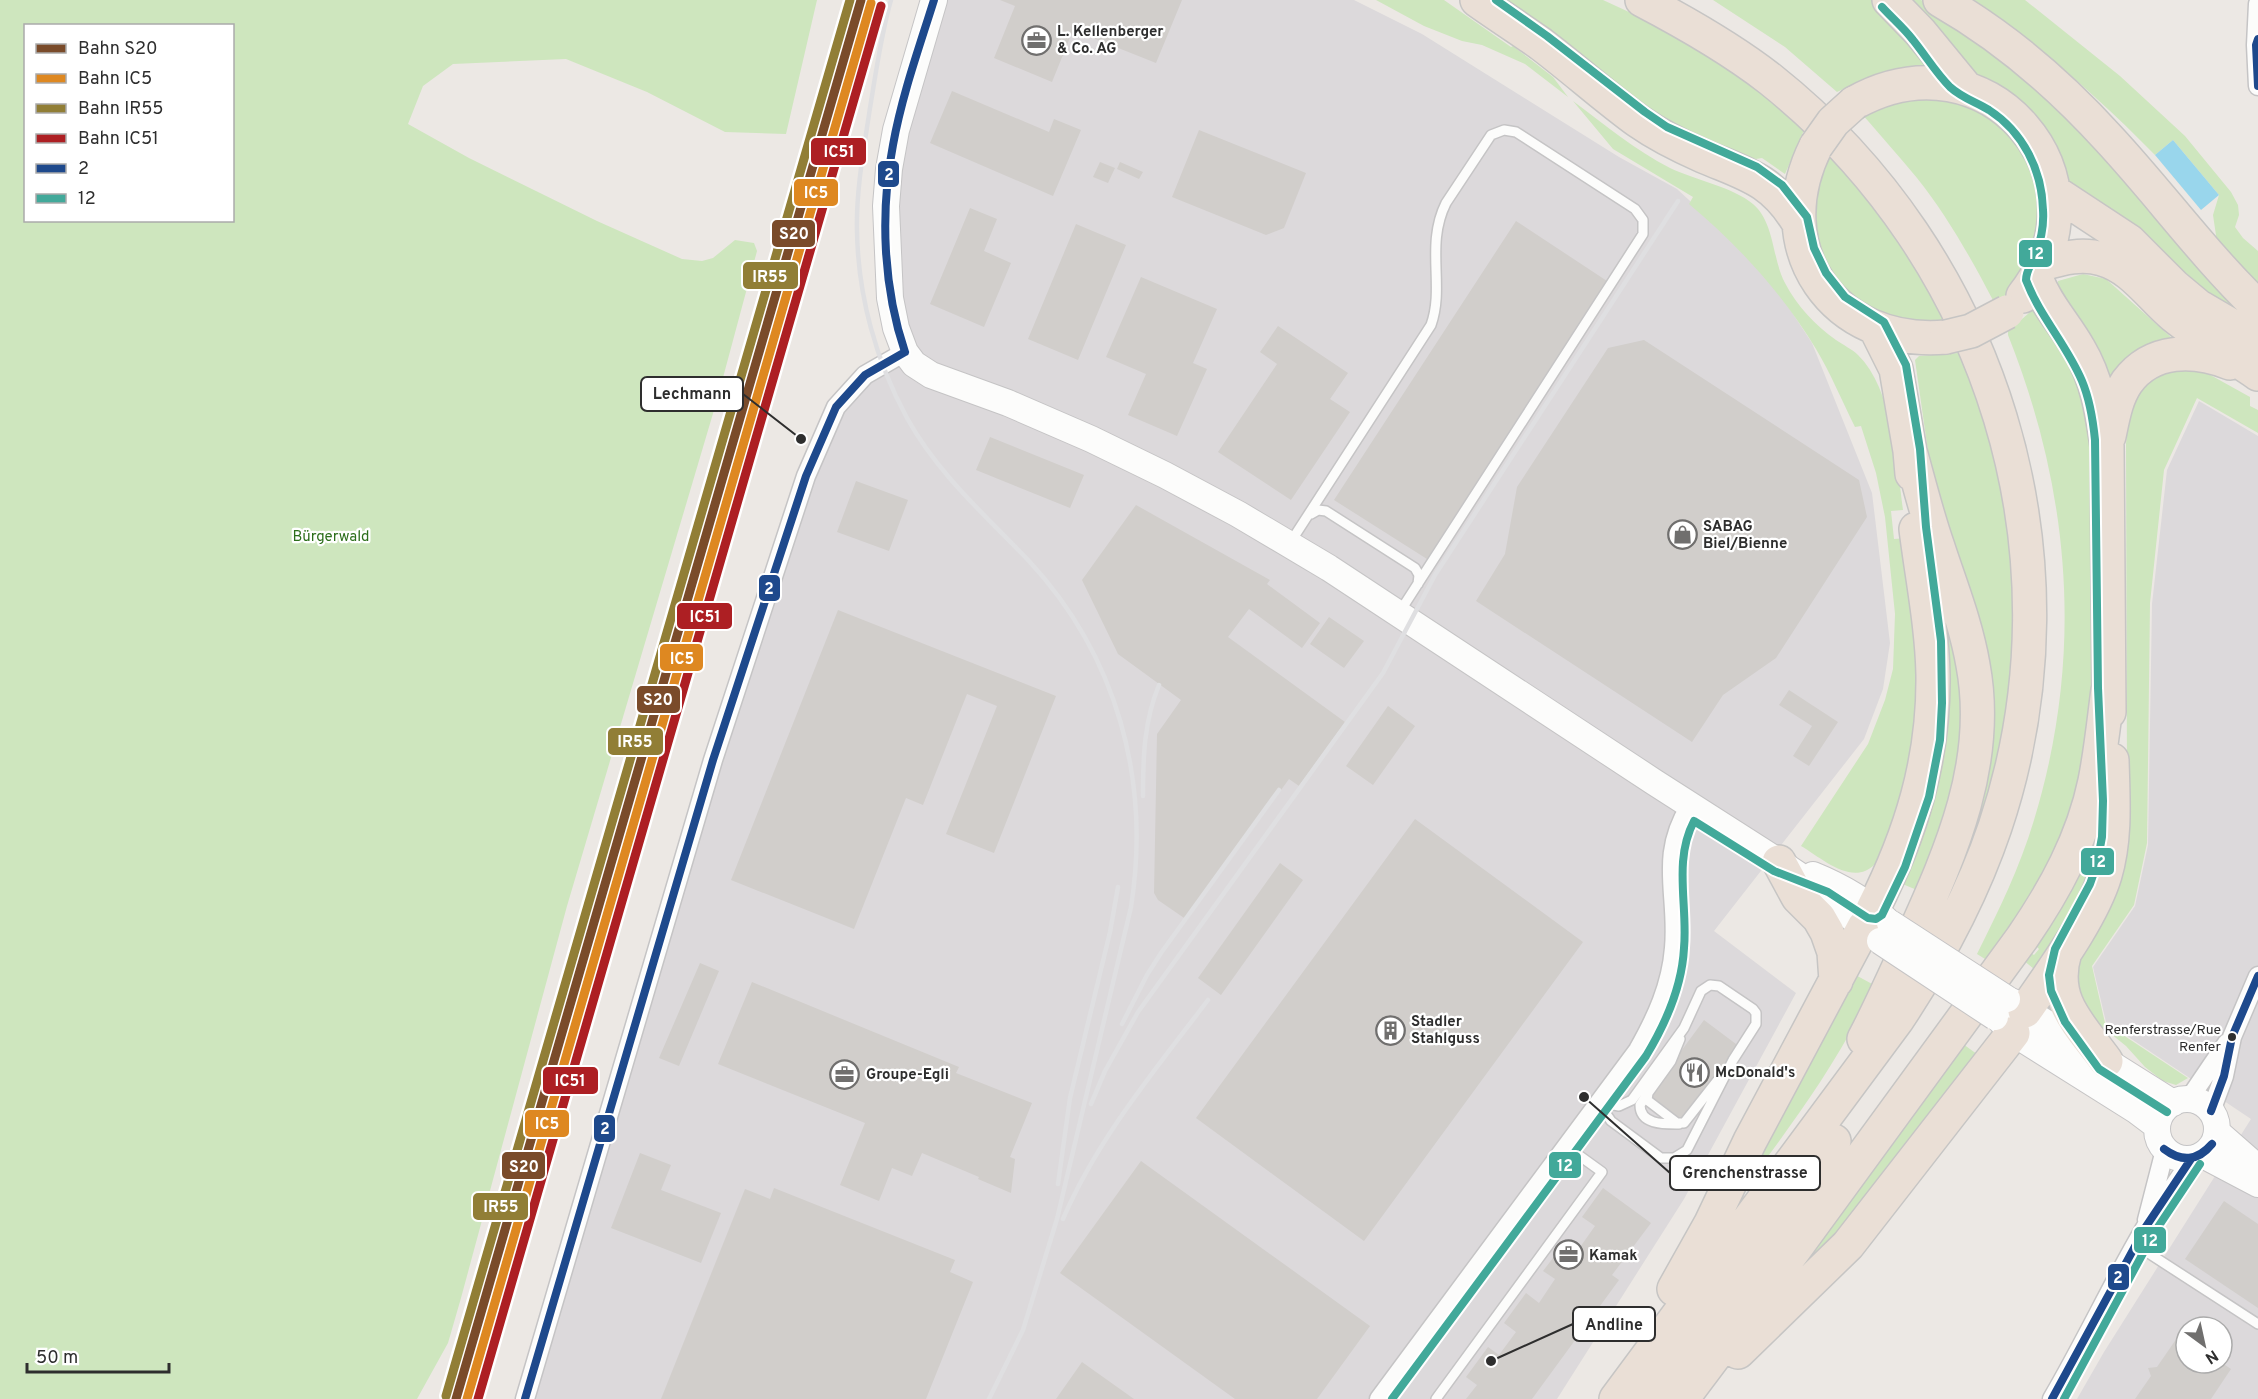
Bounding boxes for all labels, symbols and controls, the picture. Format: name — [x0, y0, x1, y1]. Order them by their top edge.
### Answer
place label: L. Kellenberger & Co. AG — [1057, 23, 1164, 59]
legend — [24, 24, 234, 222]
office icon: L. Kellenberger & Co. AG — [1020, 24, 1052, 56]
text: Bahn S20 — [78, 38, 158, 61]
text: Bahn IC5 — [78, 68, 152, 91]
text: Bahn IR55 — [78, 98, 164, 121]
text: Bahn IC51 — [78, 128, 159, 151]
line badge: IC51 — [810, 137, 867, 166]
text: IC51 — [823, 143, 855, 163]
text: 2 — [78, 158, 89, 181]
line badge: 2 — [877, 160, 900, 188]
text: 2 — [884, 166, 894, 186]
line badge: IC5 — [793, 178, 839, 207]
text: IC5 — [804, 184, 828, 204]
text: 12 — [78, 188, 96, 211]
line badge: S20 — [771, 219, 816, 248]
text: S20 — [779, 225, 809, 245]
line badge: 12 — [2018, 239, 2053, 268]
text: 12 — [2028, 245, 2044, 265]
line badge: IR55 — [742, 261, 799, 290]
text: IR55 — [752, 268, 788, 288]
callout: Lechmann — [641, 377, 743, 411]
text: Lechmann — [653, 385, 731, 405]
place label: SABAG Biel/Bienne — [1703, 518, 1787, 554]
shop icon: SABAG Biel/Bienne — [1666, 519, 1698, 551]
park label: Bürgerwald — [292, 528, 370, 547]
line badge: 2 — [758, 574, 781, 602]
text: 2 — [764, 580, 774, 600]
line badge: IC51 — [676, 602, 733, 630]
text: IC51 — [689, 608, 721, 628]
line badge: IC5 — [659, 643, 704, 672]
text: IC5 — [670, 650, 694, 670]
line badge: S20 — [636, 685, 681, 714]
text: S20 — [643, 691, 673, 711]
line badge: IR55 — [607, 727, 664, 756]
text: IR55 — [617, 733, 653, 753]
line badge: 12 — [2080, 847, 2115, 876]
text: 12 — [2090, 853, 2106, 873]
place label: Stadler Stahlguss — [1411, 1013, 1480, 1049]
building icon: Stadler Stahlguss — [1374, 1014, 1406, 1046]
place label: Renferstrasse/Rue Renfer — [2104, 1022, 2222, 1056]
marker: Renferstrasse/Rue Renfer — [2226, 1031, 2238, 1043]
restaurant icon: McDonald's — [1678, 1056, 1710, 1088]
office icon: Groupe-Egli — [829, 1058, 861, 1090]
place label: McDonald's — [1715, 1064, 1795, 1083]
line badge: IC51 — [542, 1066, 599, 1095]
place label: Groupe-Egli — [866, 1066, 949, 1085]
text: IC51 — [554, 1072, 586, 1092]
line badge: IC5 — [524, 1109, 570, 1138]
line badge: 2 — [593, 1114, 616, 1143]
text: IC5 — [535, 1115, 559, 1135]
text: 2 — [600, 1120, 610, 1140]
line badge: S20 — [501, 1151, 546, 1180]
line badge: 12 — [1548, 1151, 1582, 1179]
callout: Grenchenstrasse — [1670, 1156, 1820, 1190]
text: 12 — [1557, 1157, 1573, 1177]
text: S20 — [509, 1158, 539, 1178]
text: Grenchenstrasse — [1682, 1164, 1808, 1184]
line badge: IR55 — [472, 1192, 529, 1221]
text: IR55 — [483, 1198, 519, 1218]
line badge: 12 — [2133, 1226, 2167, 1254]
text: 12 — [2142, 1232, 2158, 1252]
office icon: Kamak — [1552, 1239, 1584, 1271]
place label: Kamak — [1589, 1247, 1638, 1266]
line badge: 2 — [2107, 1263, 2130, 1291]
text: 2 — [2113, 1269, 2123, 1289]
callout: Andline — [1573, 1307, 1655, 1341]
north arrow — [2174, 1315, 2234, 1375]
text: Andline — [1585, 1316, 1643, 1336]
scale bar — [27, 1336, 170, 1374]
text: N — [2201, 1344, 2221, 1367]
text: 50 m — [36, 1347, 78, 1370]

